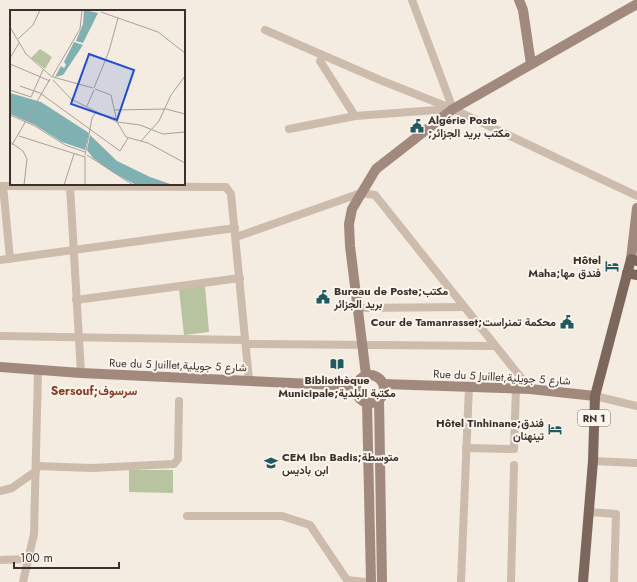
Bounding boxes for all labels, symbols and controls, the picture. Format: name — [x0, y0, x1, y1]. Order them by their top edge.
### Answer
inset map — [10, 10, 185, 185]
place label: Algérie Poste ;مكتب بريد الجزائر — [427, 112, 510, 141]
public building icon: Algérie Poste ;مكتب بريد الجزائر — [409, 118, 425, 134]
place label: Hôtel Maha;فندق مها — [528, 252, 601, 281]
hotel icon: Hôtel Maha;فندق مها — [604, 258, 620, 274]
place label: Bureau de Poste;مكتب بريد الجزائر — [333, 283, 448, 312]
public building icon: Bureau de Poste;مكتب بريد الجزائر — [315, 289, 331, 305]
place label: Cour de Tamanrasset;محكمة تمنراست — [371, 314, 556, 330]
public building icon: Cour de Tamanrasset;محكمة تمنراست — [559, 314, 575, 330]
street label: Rue du 5 Juillet,شارع 5 جويلية — [109, 355, 247, 375]
library icon: Bibliothèque Municipale;مكتبة البلدية — [329, 356, 345, 372]
street label: Rue du 5 Juillet,شارع 5 جويلية — [433, 365, 571, 389]
place label: Bibliothèque Municipale;مكتبة البلدية — [278, 372, 396, 401]
district label: Sersouf;سرسوف — [51, 382, 138, 400]
road number: RN 1 — [578, 410, 610, 426]
place label: Hôtel Tinhinane;فندق تينهنان — [436, 415, 545, 444]
hotel icon: Hôtel Tinhinane;فندق تينهنان — [547, 421, 563, 437]
place label: CEM Ibn Badis;متوسطة ابن باديس — [282, 449, 399, 478]
school or university icon: CEM Ibn Badis;متوسطة ابن باديس — [263, 455, 279, 471]
scale bar — [14, 544, 119, 570]
text: 100 m — [20, 549, 53, 567]

